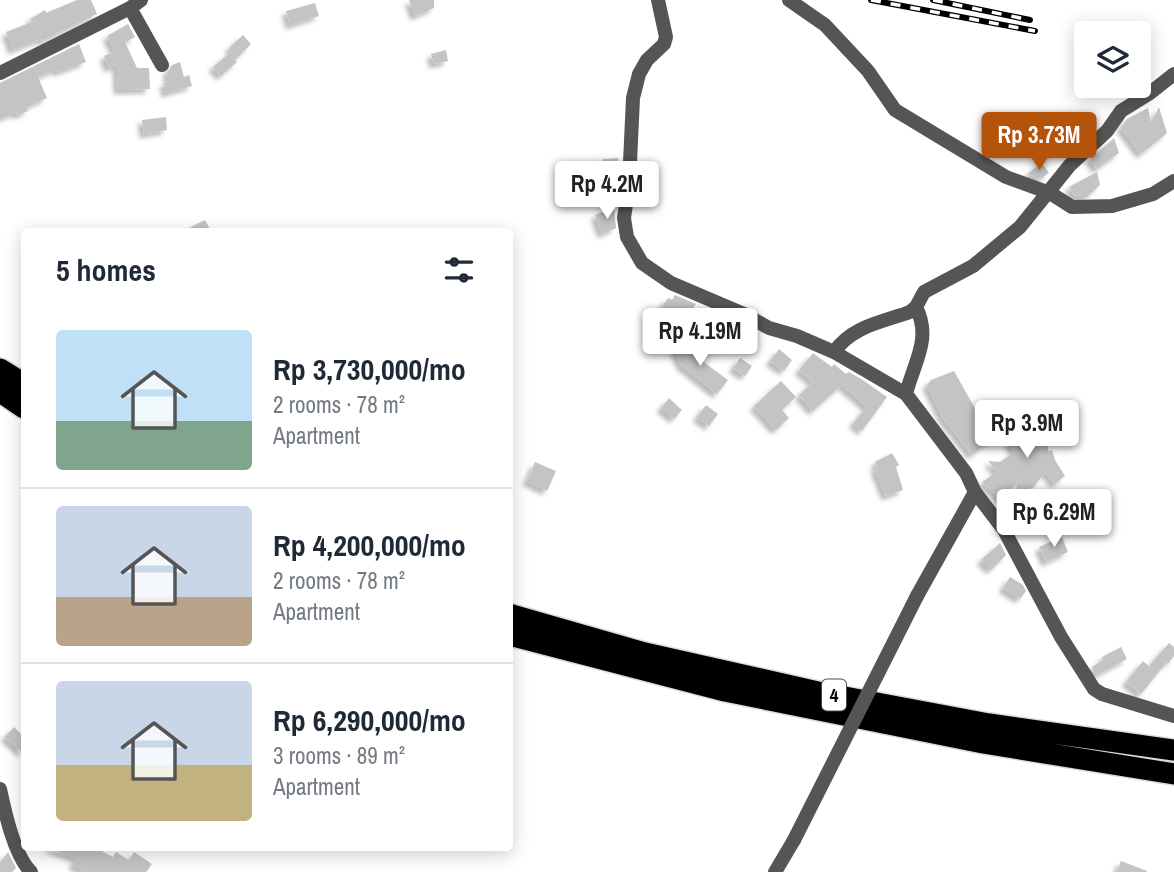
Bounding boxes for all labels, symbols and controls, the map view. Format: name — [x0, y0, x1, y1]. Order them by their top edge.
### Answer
map controls — [1074, 21, 1151, 98]
button: layers — [1074, 21, 1151, 98]
pin: Rp 3.73M — [967, 113, 1111, 172]
text: Rp 3.73M — [998, 119, 1080, 150]
pin: Rp 4.2M — [542, 162, 672, 221]
text: Rp 4.2M — [571, 168, 643, 199]
text: 5 homes — [56, 250, 156, 290]
icon: filters — [440, 251, 478, 289]
pin: Rp 4.19M — [628, 308, 772, 368]
text: Rp 4.19M — [659, 315, 741, 346]
text: Rp 3,730,000/mo — [273, 349, 466, 389]
icon: home — [112, 358, 196, 442]
text: 2 rooms · 78 m² — [273, 389, 405, 420]
pin: Rp 3.9M — [962, 400, 1092, 460]
text: Rp 3.9M — [991, 407, 1063, 438]
text: Apartment — [273, 420, 360, 451]
pin: Rp 6.29M — [982, 490, 1126, 549]
text: Rp 6.29M — [1013, 496, 1095, 527]
text: Rp 4,200,000/mo — [273, 525, 466, 565]
icon: home — [112, 534, 196, 618]
text: 2 rooms · 78 m² — [273, 565, 405, 596]
text: Apartment — [273, 596, 360, 627]
road number: 4 — [822, 680, 846, 710]
text: Rp 6,290,000/mo — [273, 700, 466, 740]
icon: home — [112, 709, 196, 793]
text: 3 rooms · 89 m² — [273, 740, 405, 771]
text: Apartment — [273, 771, 360, 802]

